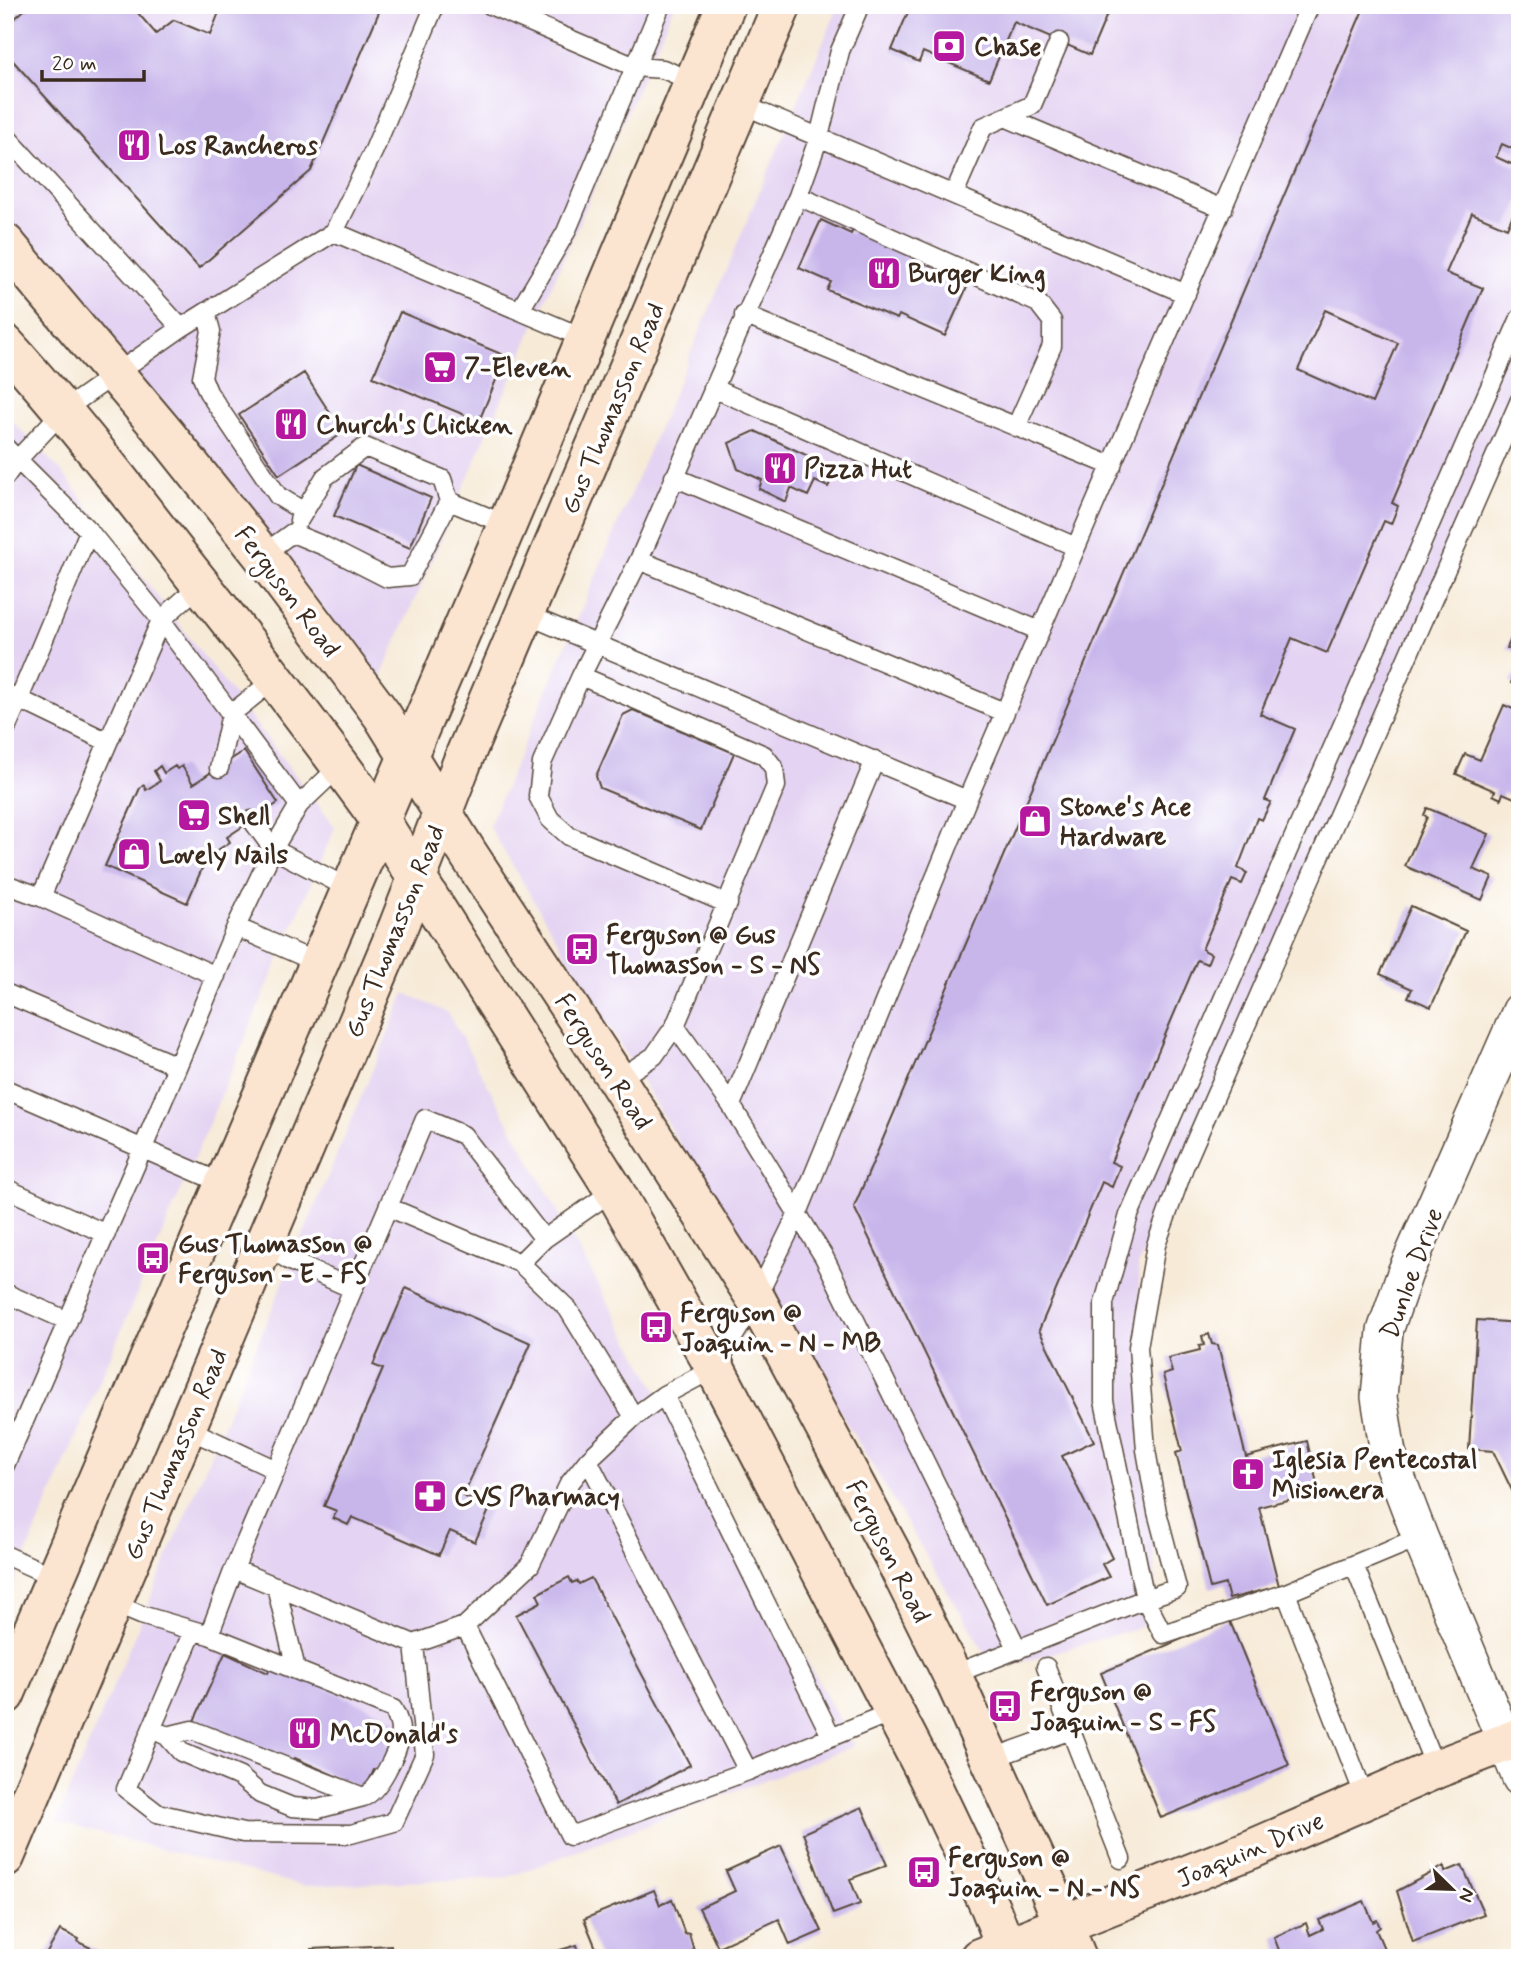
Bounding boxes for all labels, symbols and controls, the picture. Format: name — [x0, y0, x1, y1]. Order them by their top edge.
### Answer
bank icon: Chase — [930, 27, 968, 65]
place label: Chase — [974, 31, 1041, 65]
scale bar — [42, 38, 144, 82]
text: 20 m — [52, 50, 97, 78]
restaurant icon: Los Rancheros — [115, 126, 153, 164]
place label: Los Rancheros — [158, 130, 318, 164]
restaurant icon: Burger King — [865, 254, 903, 292]
place label: Burger King — [908, 258, 1046, 295]
street label: Gus Thomasson Road — [554, 298, 674, 520]
supermarket icon: 7-Eleven — [421, 348, 459, 386]
place label: 7-Eleven — [464, 352, 571, 386]
restaurant icon: Church's Chicken — [272, 405, 310, 443]
place label: Church's Chicken — [316, 409, 513, 443]
restaurant icon: Pizza Hut — [761, 449, 799, 487]
place label: Pizza Hut — [804, 453, 912, 487]
street label: Ferguson Road — [224, 520, 347, 666]
place label: Stone's Ace Hardware — [1060, 791, 1191, 855]
supermarket icon: Shell — [175, 796, 213, 834]
place label: Shell — [218, 800, 270, 834]
shop icon: Stone's Ace Hardware — [1016, 802, 1054, 840]
street label: Gus Thomasson Road — [338, 820, 454, 1043]
shop icon: Lovely Nails — [115, 835, 153, 873]
place label: Lovely Nails — [158, 839, 288, 873]
place label: Ferguson @ Gus Thomasson - S - NS — [606, 919, 821, 983]
bus stop icon: Ferguson @ Gus Thomasson - S - NS — [563, 930, 601, 968]
street label: Ferguson Road — [544, 987, 659, 1138]
street label: Dunloe Drive — [1373, 1203, 1452, 1344]
place label: Gus Thomasson @ Ferguson - E - FS — [178, 1228, 372, 1295]
bus stop icon: Gus Thomasson @ Ferguson - E - FS — [134, 1239, 172, 1277]
place label: Ferguson @ Joaquin - N - MB — [680, 1297, 882, 1361]
bus stop icon: Ferguson @ Joaquin - N - MB — [637, 1308, 675, 1346]
street label: Gus Thomasson Road — [117, 1344, 237, 1566]
place label: Iglesia Pentecostal Misionera — [1272, 1444, 1477, 1508]
church icon: Iglesia Pentecostal Misionera — [1229, 1455, 1267, 1493]
street label: Ferguson Road — [835, 1475, 938, 1630]
pharmacy icon: CVS Pharmacy — [411, 1477, 449, 1515]
place label: CVS Pharmacy — [454, 1481, 620, 1515]
place label: Ferguson @ Joaquin - S - FS — [1030, 1676, 1217, 1740]
bus stop icon: Ferguson @ Joaquin - S - FS — [986, 1687, 1024, 1725]
restaurant icon: McDonald's — [286, 1714, 324, 1752]
place label: McDonald's — [330, 1718, 458, 1752]
street label: Joaquin Drive — [1172, 1804, 1330, 1897]
place label: Ferguson @ Joaquin - N - NS — [948, 1842, 1141, 1906]
bus stop icon: Ferguson @ Joaquin - N - NS — [905, 1853, 943, 1891]
north arrow — [1416, 1854, 1486, 1924]
text: N — [1452, 1884, 1480, 1906]

